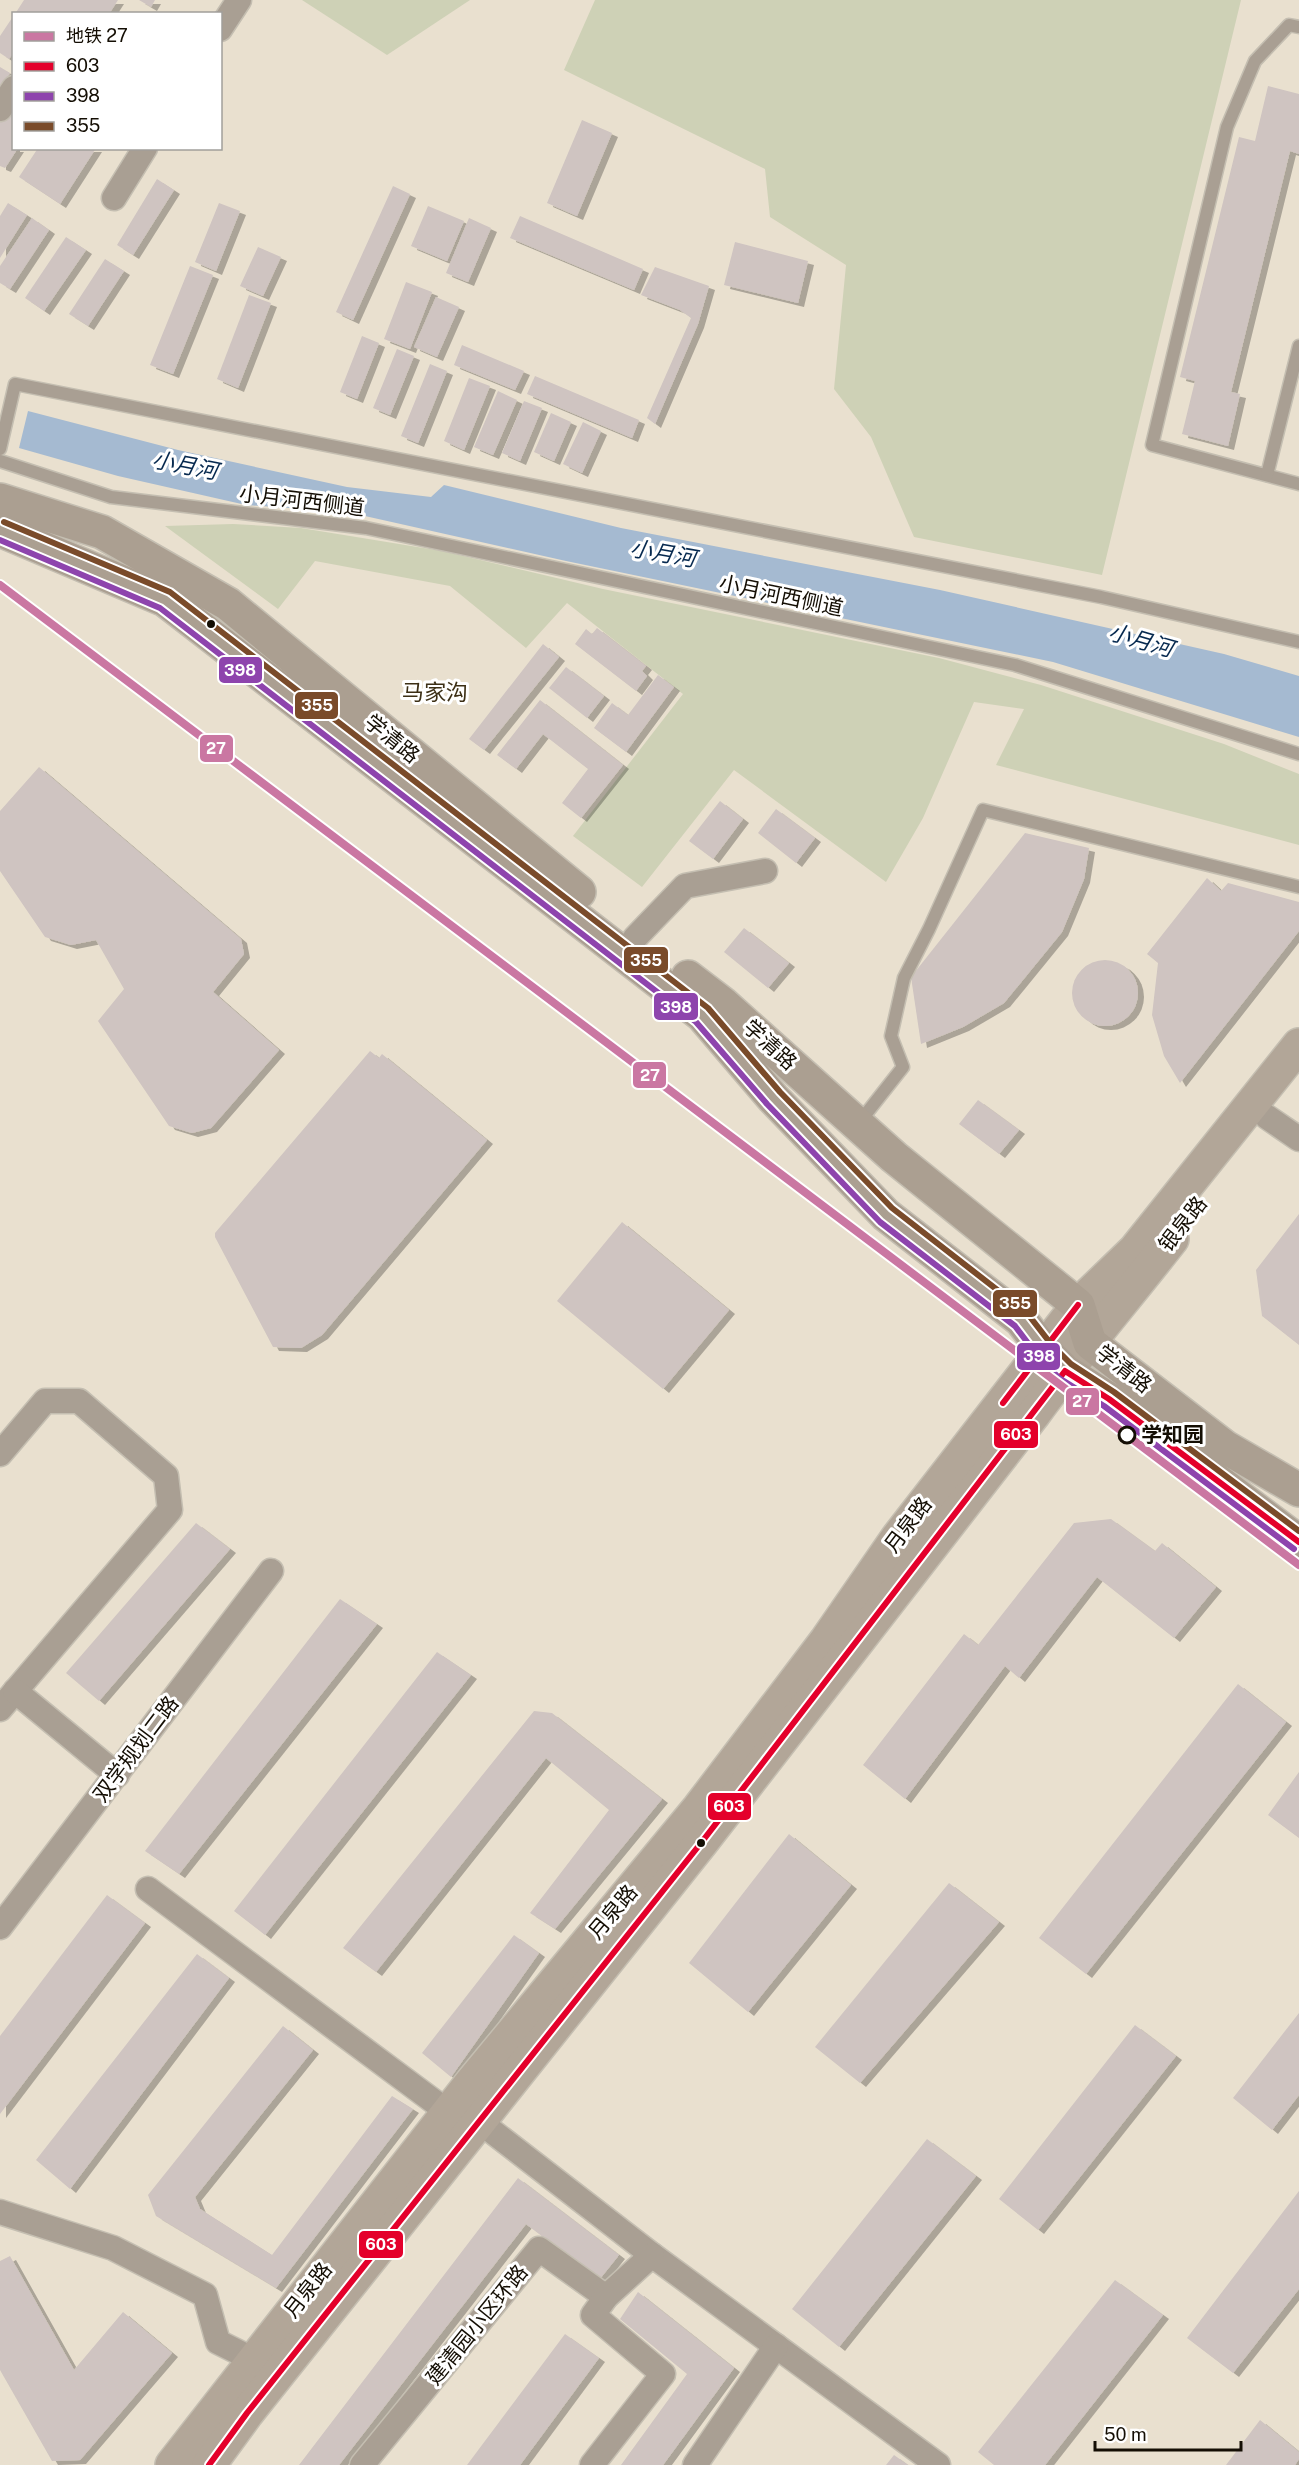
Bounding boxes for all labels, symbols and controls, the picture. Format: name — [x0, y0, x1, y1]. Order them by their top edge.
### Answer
legend — [12, 12, 222, 150]
text: 地铁 27 — [66, 25, 128, 46]
text: 603 — [66, 55, 99, 76]
text: 398 — [66, 85, 100, 106]
text: 355 — [66, 115, 100, 136]
water label: 小月河 — [150, 446, 224, 485]
street label: 小月河西侧道 — [238, 480, 366, 521]
water label: 小月河 — [628, 534, 702, 572]
street label: 小月河西侧道 — [717, 570, 845, 621]
unlabelled marker — [205, 618, 217, 630]
water label: 小月河 — [1106, 618, 1180, 663]
line badge: 398 — [218, 656, 263, 684]
text: 398 — [224, 661, 256, 680]
district label: 马家沟 — [402, 679, 468, 705]
line badge: 355 — [294, 691, 339, 720]
text: 355 — [301, 696, 333, 715]
street label: 学清路 — [360, 709, 425, 768]
line badge: 27 — [199, 734, 234, 763]
text: 27 — [206, 739, 226, 758]
line badge: 355 — [623, 946, 669, 974]
text: 355 — [630, 951, 662, 970]
line badge: 398 — [653, 992, 699, 1021]
text: 398 — [660, 998, 692, 1017]
street label: 学清路 — [739, 1014, 802, 1075]
line badge: 27 — [632, 1061, 667, 1089]
text: 27 — [640, 1066, 660, 1085]
street label: 银泉路 — [1153, 1191, 1212, 1256]
line badge: 355 — [992, 1289, 1038, 1318]
text: 355 — [999, 1294, 1031, 1313]
street label: 学清路 — [1092, 1339, 1157, 1398]
line badge: 398 — [1016, 1342, 1061, 1371]
text: 398 — [1023, 1347, 1055, 1366]
line badge: 27 — [1065, 1387, 1100, 1416]
text: 27 — [1072, 1392, 1092, 1411]
line badge: 603 — [993, 1420, 1039, 1449]
place label: 学知园 — [1141, 1422, 1204, 1447]
text: 603 — [1000, 1425, 1032, 1444]
marker: 学知园 — [1118, 1426, 1136, 1444]
street label: 月泉路 — [879, 1492, 937, 1557]
street label: 双学规划二路 — [88, 1691, 183, 1807]
line badge: 603 — [707, 1792, 752, 1821]
text: 603 — [713, 1797, 745, 1816]
unlabelled marker — [695, 1837, 707, 1849]
street label: 月泉路 — [583, 1880, 642, 1944]
line badge: 603 — [358, 2230, 404, 2259]
text: 603 — [365, 2235, 397, 2254]
street label: 月泉路 — [278, 2257, 337, 2322]
street label: 建清园小区环路 — [421, 2260, 533, 2390]
scale bar — [1095, 2414, 1240, 2452]
text: 50 m — [1104, 2424, 1147, 2445]

